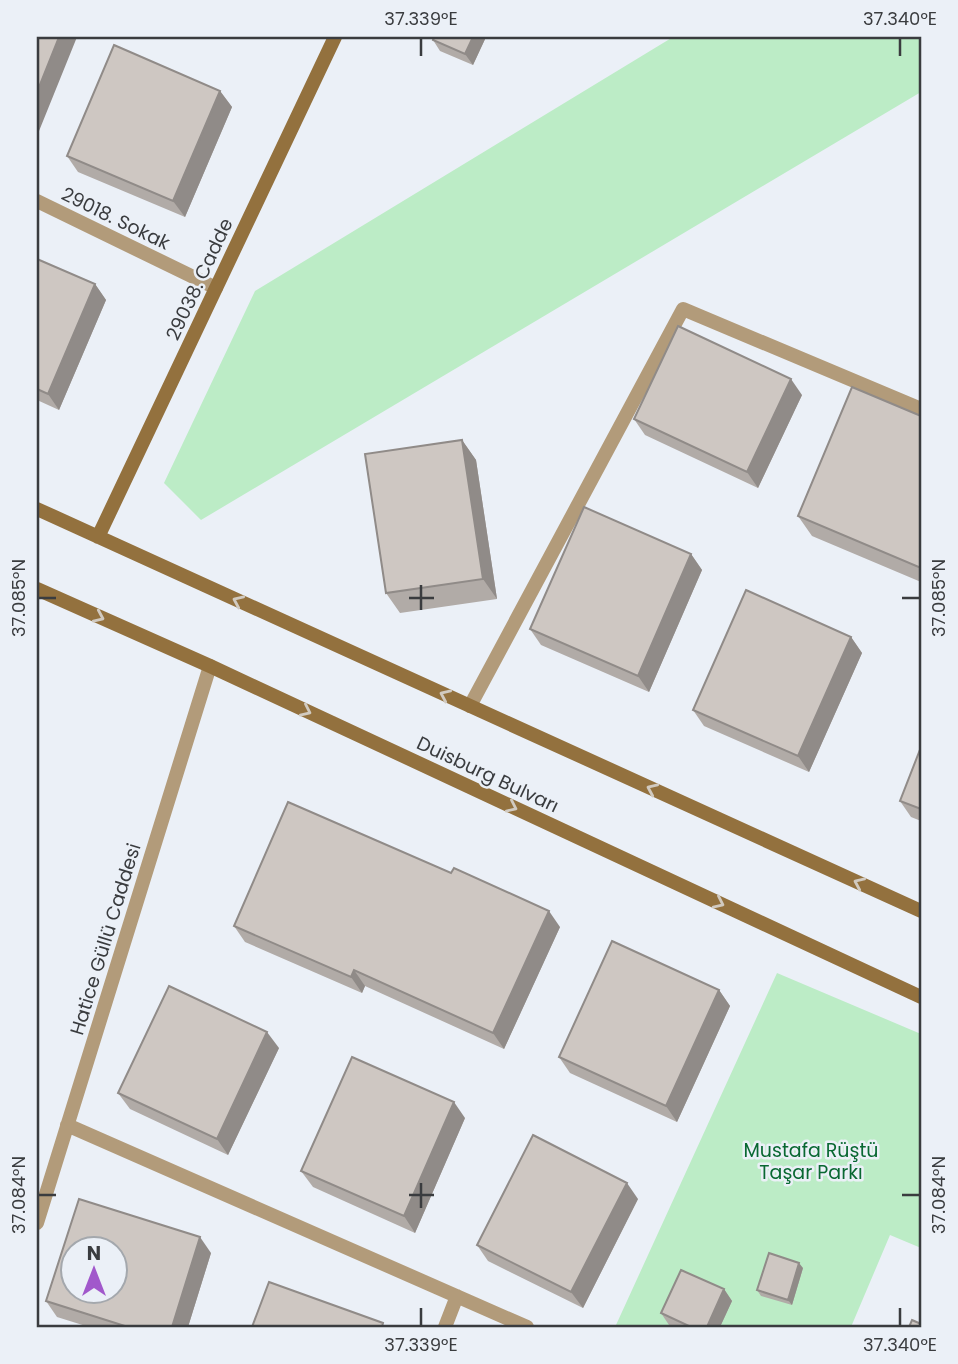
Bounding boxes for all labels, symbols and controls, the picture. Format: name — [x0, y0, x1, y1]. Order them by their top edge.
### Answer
text: 37.339°E — [384, 6, 458, 31]
text: 37.340°E — [863, 6, 937, 31]
street label: 29018. Sokak — [57, 181, 175, 256]
street label: 29038. Cadde — [159, 214, 240, 345]
text: 37.085°N — [6, 559, 31, 637]
text: 37.085°N — [926, 559, 951, 637]
one-way arrow — [233, 595, 245, 609]
one-way arrow — [92, 608, 104, 622]
one-way arrow — [440, 689, 452, 703]
one-way arrow — [299, 703, 311, 717]
street label: Duisburg Bulvarı — [412, 730, 563, 819]
one-way arrow — [647, 783, 659, 797]
one-way arrow — [505, 799, 517, 813]
street label: Hatice Güllü Caddesi — [63, 840, 147, 1038]
one-way arrow — [854, 877, 866, 891]
one-way arrow — [711, 895, 724, 909]
park label: Mustafa Rüştü Taşar Parkı — [743, 1137, 879, 1186]
text: 37.084°N — [6, 1156, 31, 1234]
text: 37.084°N — [926, 1156, 951, 1234]
north arrow — [60, 1234, 130, 1304]
text: N — [87, 1240, 101, 1267]
text: 37.339°E — [384, 1332, 458, 1357]
text: 37.340°E — [863, 1332, 937, 1357]

